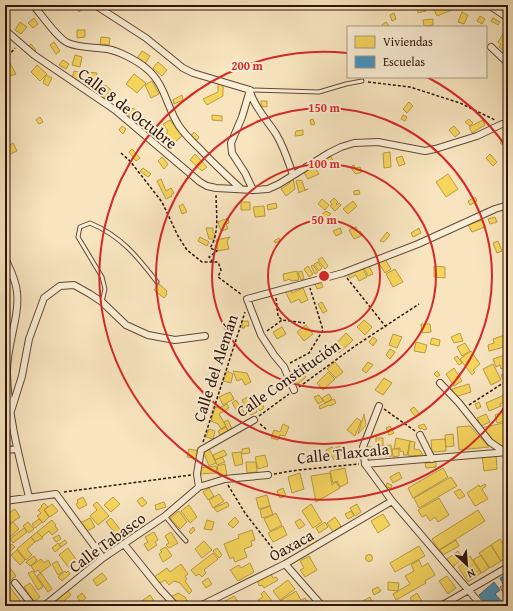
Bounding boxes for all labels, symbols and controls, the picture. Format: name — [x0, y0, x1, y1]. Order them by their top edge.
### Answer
legend — [347, 26, 487, 78]
text: Viviendas — [383, 33, 433, 50]
text: Escuelas — [383, 53, 425, 70]
text: 200 m — [231, 57, 264, 74]
street label: Calle 8 de Octubre — [73, 62, 183, 154]
text: 150 m — [308, 99, 341, 116]
text: 100 m — [308, 155, 341, 172]
text: 50 m — [311, 211, 337, 228]
centre of rings — [317, 269, 331, 283]
street label: Calle del Alemán — [186, 311, 244, 425]
street label: Calle Constitución — [231, 333, 345, 423]
street label: Calle Tlaxcala — [296, 436, 391, 470]
street label: Calle Tabasco — [64, 506, 150, 578]
street label: Oaxaca — [264, 523, 318, 567]
north arrow — [447, 545, 487, 585]
text: N — [464, 565, 478, 583]

